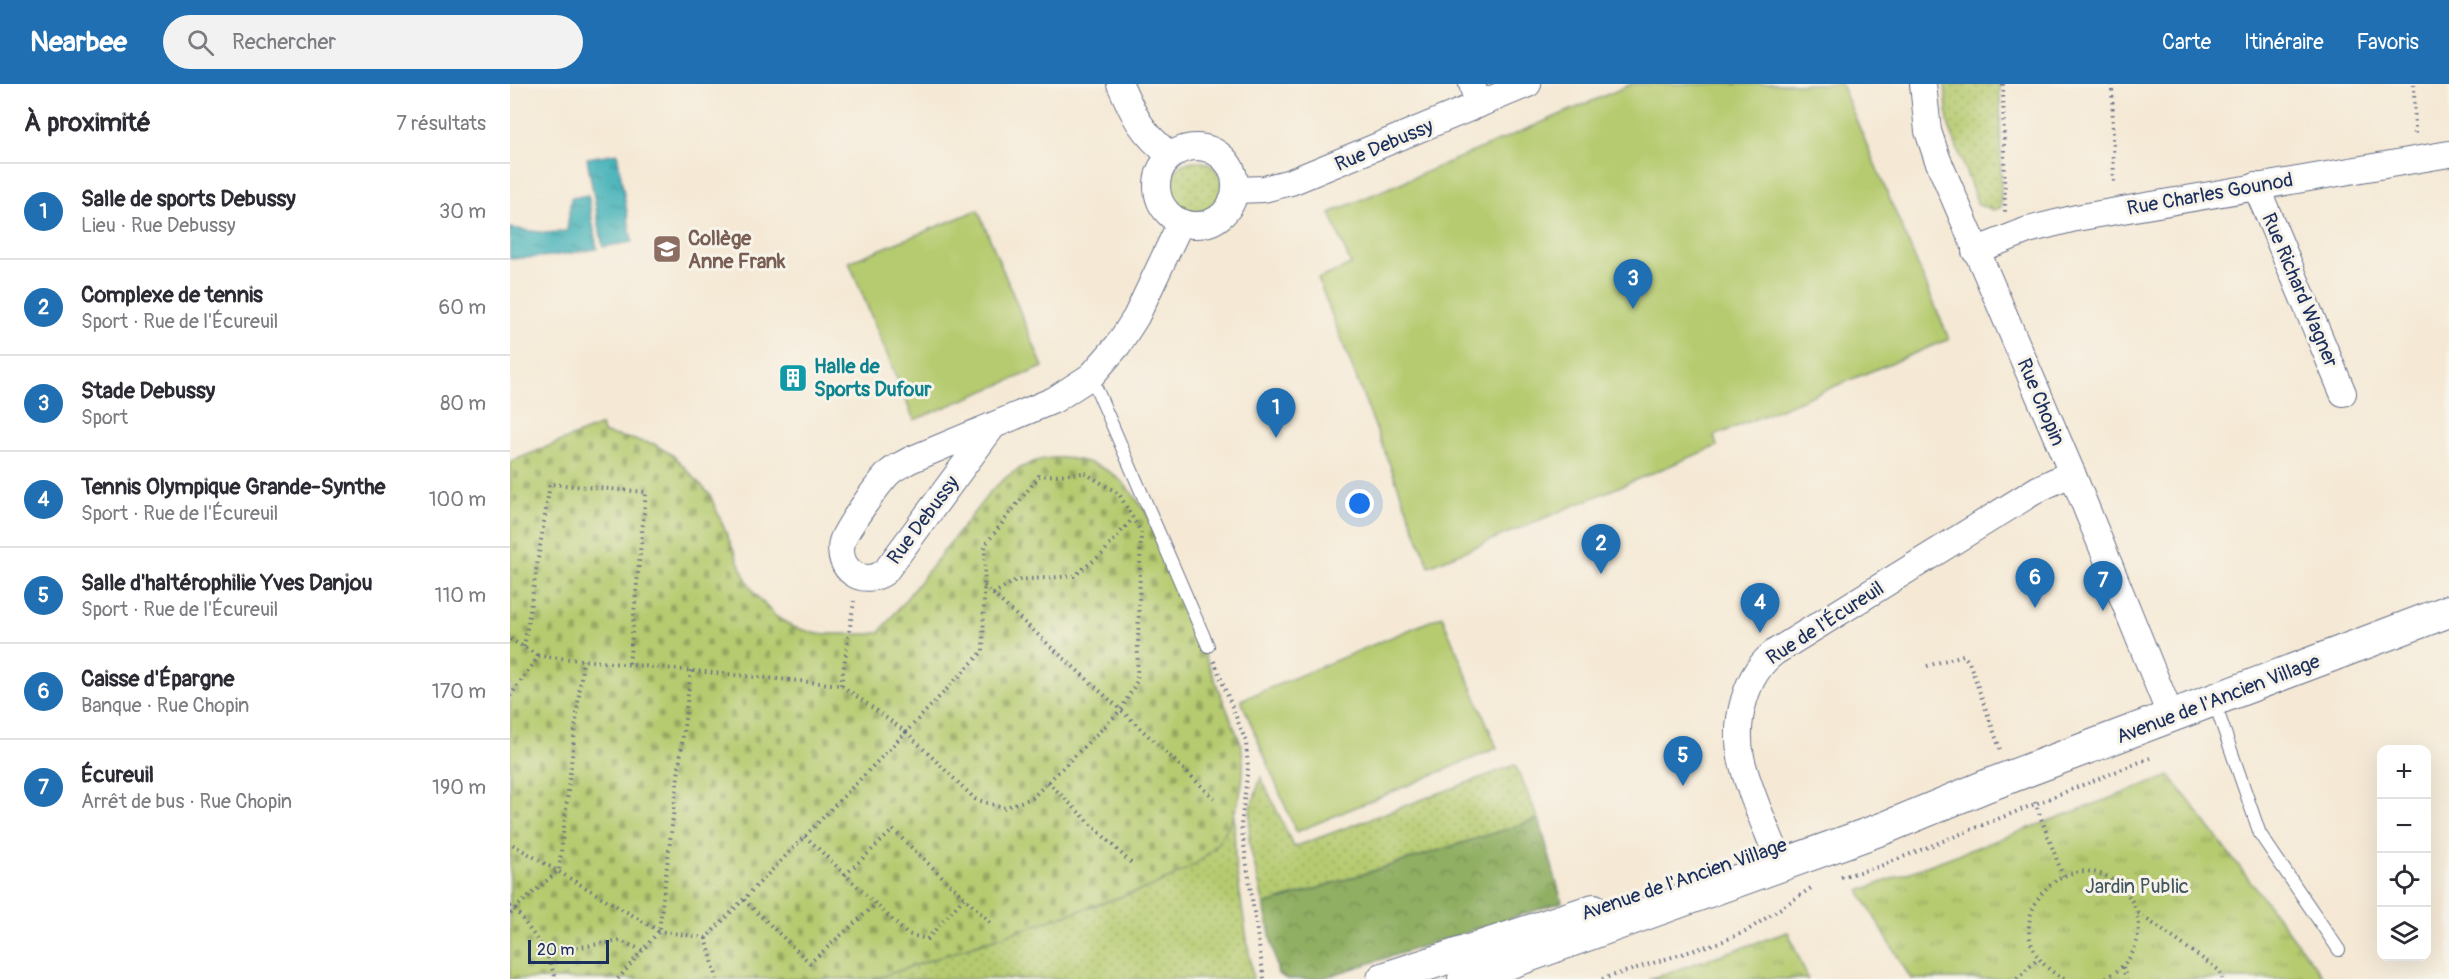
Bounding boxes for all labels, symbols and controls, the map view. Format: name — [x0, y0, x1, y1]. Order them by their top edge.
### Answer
search box — [163, 15, 583, 69]
text: Nearbee — [30, 25, 127, 60]
icon: search — [184, 26, 217, 59]
text: Rechercher — [232, 28, 336, 56]
text: Carte — [2162, 29, 2211, 56]
text: Itinéraire — [2244, 29, 2324, 56]
text: Favoris — [2357, 29, 2419, 56]
text: À proximité — [24, 107, 151, 139]
text: 7 résultats — [396, 111, 486, 136]
street label: Rue Debussy — [1331, 113, 1437, 177]
street label: Rue Charles Gounod — [2125, 167, 2295, 221]
text: Salle de sports Debussy — [81, 185, 296, 213]
text: 1 — [40, 199, 47, 224]
text: 30 m — [439, 199, 486, 224]
street label: Rue Richard Wagner — [2256, 209, 2344, 371]
text: Lieu · Rue Debussy — [81, 213, 235, 238]
place label: Collège Anne Frank — [688, 226, 786, 274]
school or university icon: Collège Anne Frank — [651, 233, 683, 265]
pin: 3 — [1614, 260, 1652, 309]
text: Complexe de tennis — [81, 281, 263, 309]
text: 2 — [38, 295, 49, 320]
text: 60 m — [439, 295, 486, 320]
text: Sport · Rue de l'Écureuil — [81, 309, 278, 334]
place label: Halle de Sports Dufour — [814, 354, 932, 402]
street label: Rue Chopin — [2011, 354, 2071, 450]
building icon: Halle de Sports Dufour — [777, 362, 809, 394]
text: Stade Debussy — [81, 377, 215, 405]
pin: 1 — [1256, 388, 1296, 438]
text: 3 — [38, 391, 49, 416]
text: 80 m — [440, 391, 486, 416]
text: Sport — [81, 405, 128, 430]
street label: Rue Debussy — [882, 470, 965, 569]
text: Tennis Olympique Grande-Synthe — [81, 473, 385, 501]
text: 4 — [38, 487, 49, 512]
text: 100 m — [429, 487, 486, 512]
your location — [1345, 489, 1374, 518]
text: Sport · Rue de l'Écureuil — [81, 501, 278, 526]
pin: 2 — [1582, 524, 1620, 574]
pin: 6 — [2016, 558, 2054, 608]
pin: 7 — [2084, 562, 2122, 611]
text: Salle d'haltérophilie Yves Danjou — [81, 569, 373, 597]
street label: Rue de l'Écureuil — [1762, 576, 1888, 670]
text: 5 — [38, 583, 49, 608]
text: 110 m — [435, 583, 486, 608]
pin: 4 — [1740, 584, 1780, 633]
text: Sport · Rue de l'Écureuil — [81, 597, 278, 622]
street label: Avenue de l'Ancien Village — [2113, 649, 2324, 749]
text: Caisse d'Épargne — [81, 665, 234, 693]
text: 6 — [38, 679, 49, 704]
text: 170 m — [432, 679, 486, 704]
text: Banque · Rue Chopin — [81, 693, 249, 718]
pin: 5 — [1664, 736, 1702, 786]
map controls — [2377, 745, 2431, 961]
button: + — [2377, 745, 2431, 799]
text: Écureuil — [81, 761, 154, 789]
text: 7 — [38, 775, 49, 800]
text: 190 m — [432, 775, 486, 800]
text: Arrêt de bus · Rue Chopin — [81, 789, 292, 814]
button: − — [2377, 799, 2431, 853]
street label: Avenue de l'Ancien Village — [1578, 832, 1790, 926]
button: locate — [2377, 853, 2431, 907]
park label: Jardin Public — [2085, 874, 2189, 899]
button: layers — [2377, 907, 2431, 961]
scale bar — [528, 937, 609, 964]
text: 20 m — [537, 940, 575, 960]

